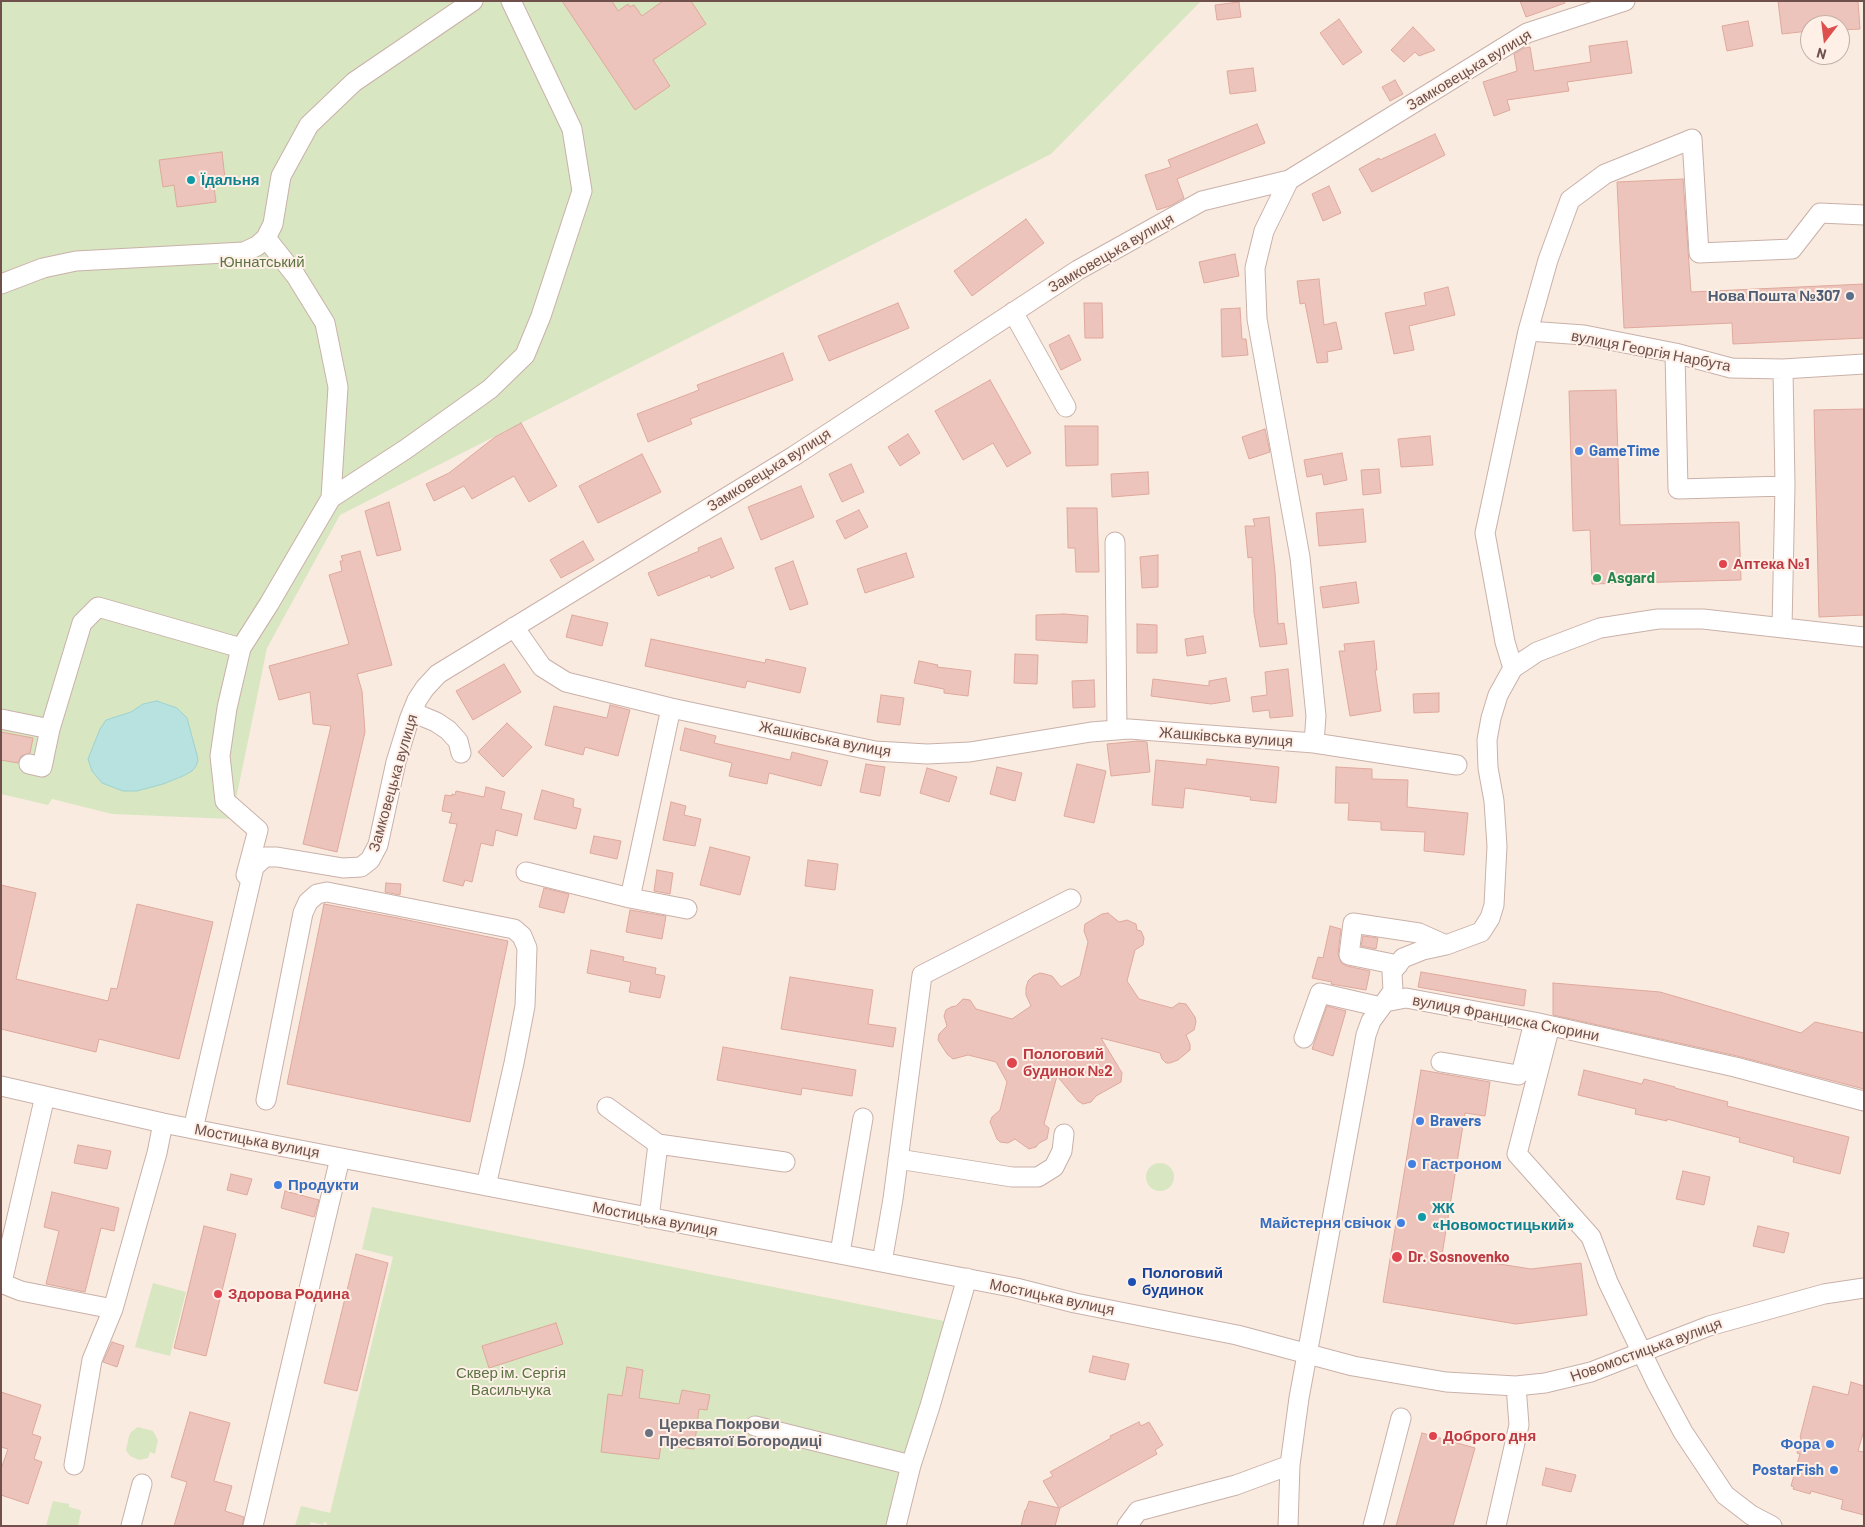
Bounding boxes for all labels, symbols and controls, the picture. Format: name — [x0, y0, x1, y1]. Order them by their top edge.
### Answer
north arrow — [1800, 15, 1850, 65]
street label: Замковецька вулиця — [1403, 26, 1535, 114]
text: N — [1815, 45, 1828, 63]
place label: Їдальня — [201, 171, 260, 189]
marker: Їдальня — [185, 174, 197, 186]
street label: Замковецька вулиця — [1045, 210, 1177, 296]
park label: Юннатський — [219, 253, 305, 271]
place label: Нова Пошта №307 — [1708, 287, 1840, 305]
marker: Нова Пошта №307 — [1844, 290, 1856, 302]
street label: вулиця Георгія Нарбута — [1570, 327, 1732, 375]
street label: Замковецька вулиця — [704, 425, 834, 515]
place label: GameTime — [1589, 442, 1660, 460]
marker: GameTime — [1573, 445, 1585, 457]
place label: Аптека №1 — [1733, 555, 1809, 573]
marker: Аптека №1 — [1717, 558, 1729, 570]
place label: Asgard — [1607, 569, 1655, 587]
marker: Asgard — [1591, 572, 1603, 584]
street label: Замковецька вулиця — [365, 712, 421, 854]
street label: Жашківська вулиця — [757, 717, 893, 761]
street label: Жашківська вулиця — [1158, 723, 1294, 751]
street label: вулиця Франциска Скорини — [1411, 991, 1601, 1045]
place label: Пологовий будинок №2 — [1023, 1045, 1113, 1080]
marker: Пологовий будинок №2 — [1005, 1056, 1019, 1070]
place label: Bravers — [1430, 1112, 1481, 1130]
marker: Bravers — [1414, 1115, 1426, 1127]
street label: Мостицька вулиця — [193, 1120, 321, 1162]
place label: Гастроном — [1422, 1155, 1502, 1173]
marker: Гастроном — [1406, 1158, 1418, 1170]
place label: Продукти — [288, 1176, 359, 1194]
marker: Продукти — [272, 1179, 284, 1191]
street label: Мостицька вулиця — [591, 1198, 719, 1240]
place label: ЖК «Новомостицький» — [1432, 1199, 1574, 1234]
marker: ЖК «Новомостицький» — [1416, 1211, 1428, 1223]
place label: Майстерня свічок — [1260, 1214, 1391, 1232]
marker: Майстерня свічок — [1395, 1217, 1407, 1229]
place label: Dr. Sosnovenko — [1408, 1248, 1510, 1266]
marker: Dr. Sosnovenko — [1390, 1250, 1404, 1264]
place label: Пологовий будинок — [1142, 1264, 1223, 1299]
street label: Мостицька вулиця — [988, 1275, 1116, 1319]
marker: Пологовий будинок — [1126, 1276, 1138, 1288]
place label: Здорова Родина — [228, 1285, 350, 1303]
marker: Здорова Родина — [212, 1288, 224, 1300]
street label: Новомостицька вулиця — [1568, 1314, 1724, 1386]
park label: Сквер ім. Сергія Васильчука — [456, 1364, 566, 1399]
place label: Церква Покрови Пресвятої Богородиці — [659, 1415, 822, 1450]
marker: Церква Покрови Пресвятої Богородиці — [643, 1427, 655, 1439]
place label: Доброго дня — [1443, 1427, 1536, 1445]
marker: Доброго дня — [1427, 1430, 1439, 1442]
place label: Фора — [1781, 1435, 1820, 1453]
marker: Фора — [1824, 1438, 1836, 1450]
place label: PostarFish — [1752, 1461, 1824, 1479]
marker: PostarFish — [1828, 1464, 1840, 1476]

